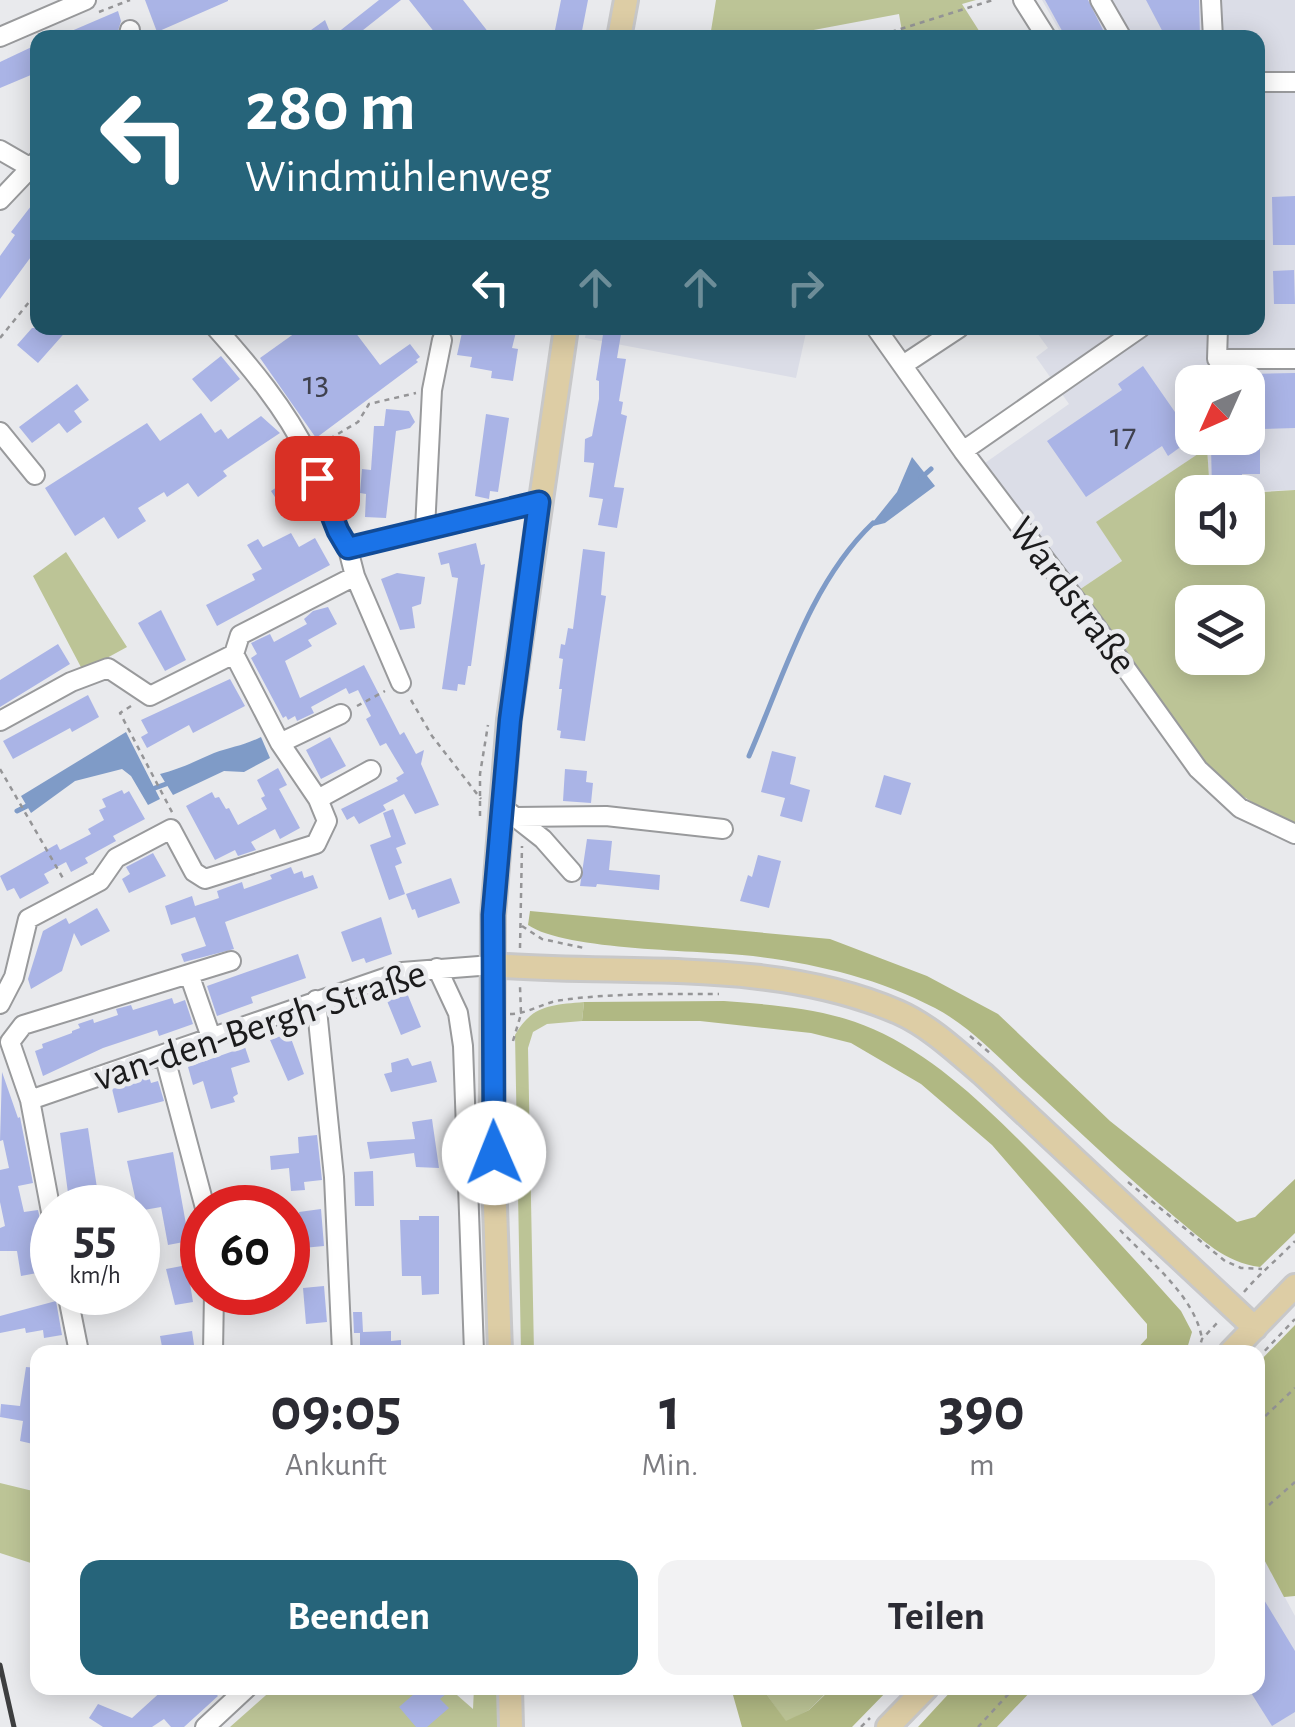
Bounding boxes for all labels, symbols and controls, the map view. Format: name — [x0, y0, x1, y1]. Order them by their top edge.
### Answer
icon: left — [80, 70, 210, 200]
text: 280 m — [245, 73, 416, 143]
text: Windmühlenweg — [245, 155, 551, 200]
icon: left — [463, 260, 518, 315]
icon: ahead — [568, 260, 623, 315]
icon: ahead — [673, 260, 728, 315]
icon: right — [778, 260, 833, 315]
north arrow — [1175, 365, 1265, 455]
map controls — [1175, 365, 1265, 675]
house number: 13 — [303, 366, 329, 401]
house number: 17 — [1110, 418, 1136, 453]
pin — [275, 436, 360, 521]
icon: arrive — [290, 451, 345, 506]
button: sound — [1175, 475, 1265, 565]
street label: Wardstraße — [1001, 510, 1143, 682]
button: layers — [1175, 585, 1265, 675]
street label: van-den-Bergh-Straße — [89, 953, 431, 1099]
position arrow — [442, 1101, 546, 1205]
speed limit sign: 60 — [180, 1185, 310, 1315]
text: 55 — [73, 1213, 117, 1263]
text: km/h — [69, 1263, 121, 1288]
text: 09:05 — [270, 1381, 401, 1441]
text: 1 — [659, 1381, 681, 1441]
text: 390 — [939, 1381, 1025, 1441]
text: Ankunft — [285, 1449, 387, 1481]
text: Min. — [642, 1449, 698, 1481]
text: m — [969, 1449, 995, 1481]
button: Beenden — [80, 1560, 638, 1675]
button: Teilen — [658, 1560, 1215, 1675]

